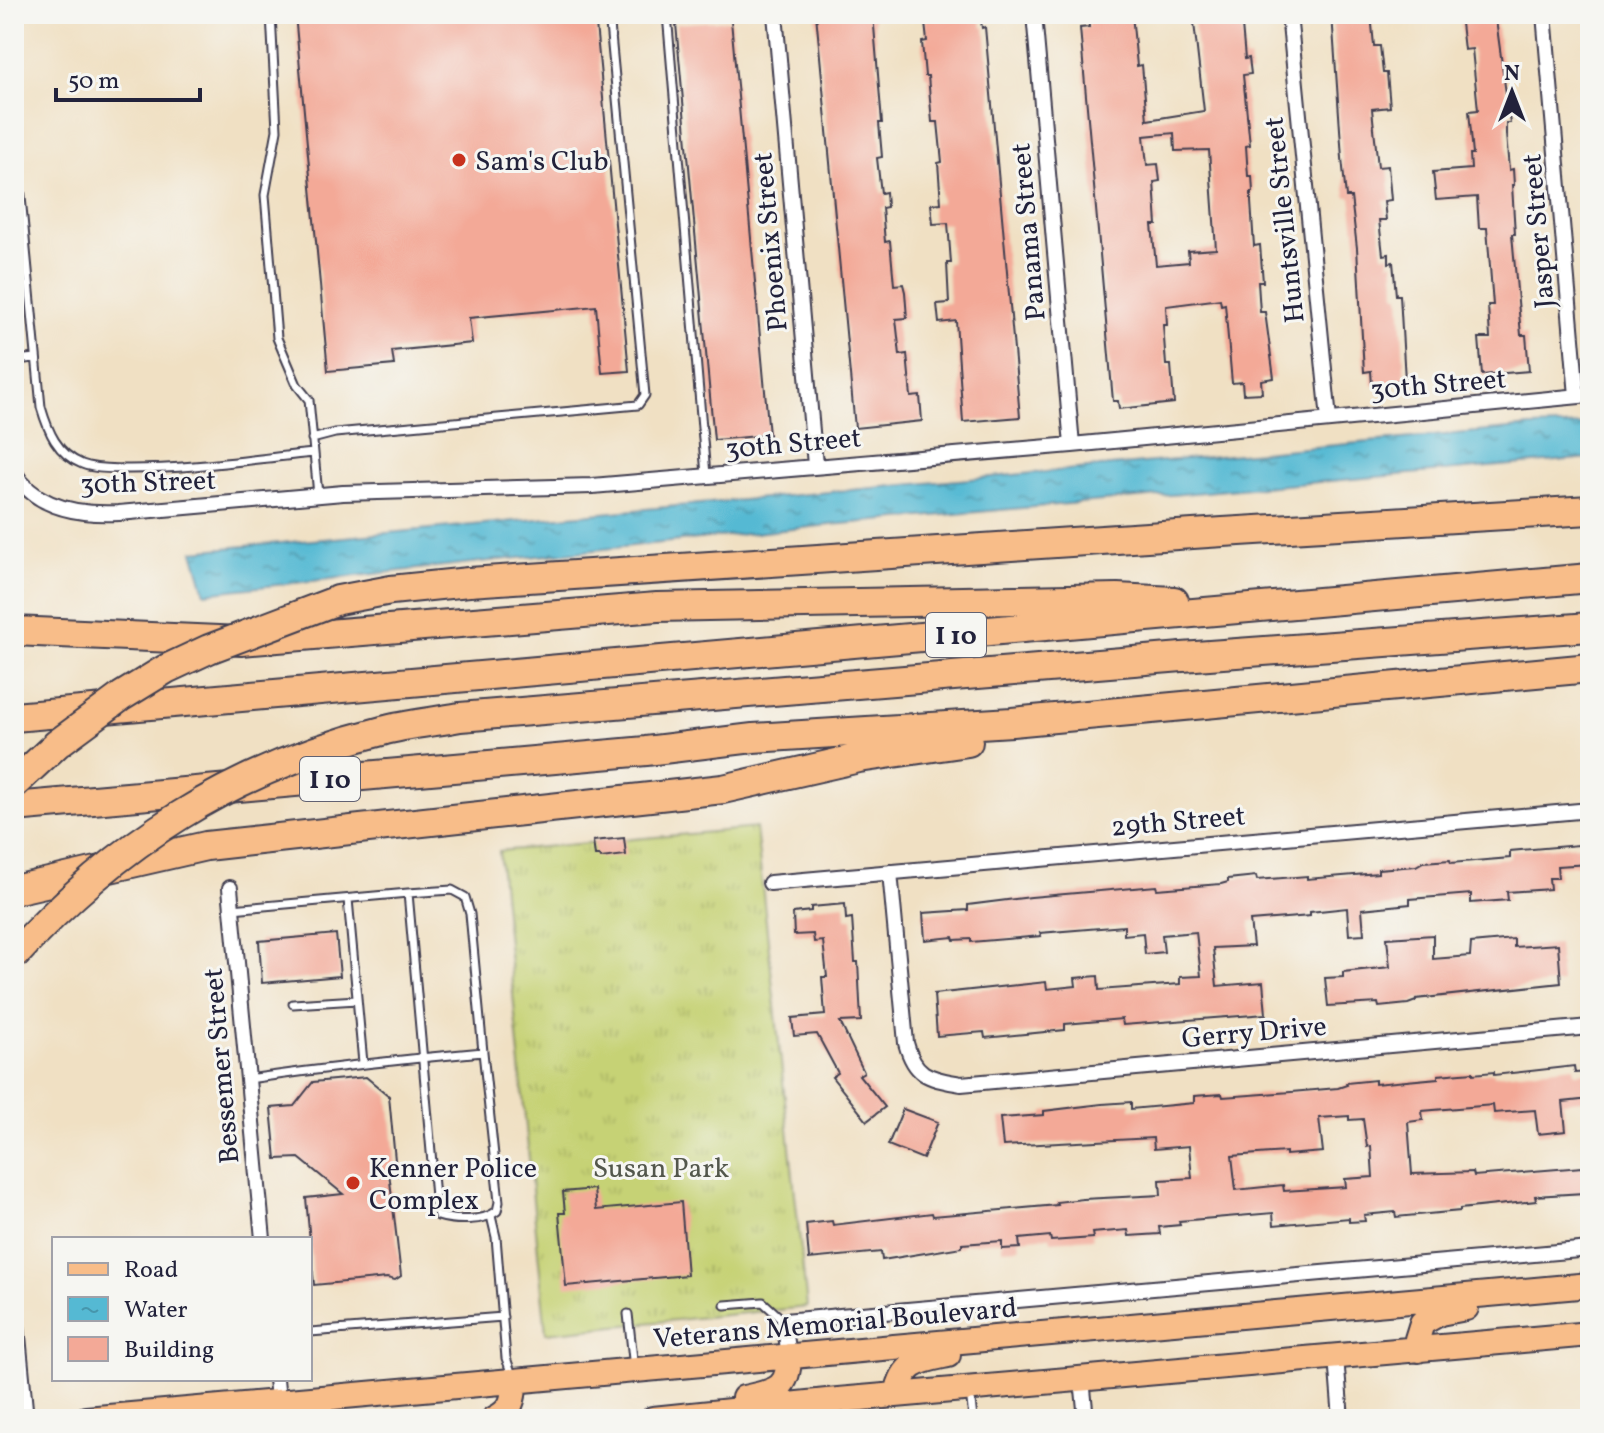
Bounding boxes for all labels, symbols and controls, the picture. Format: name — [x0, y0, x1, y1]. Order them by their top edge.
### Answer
scale bar — [56, 52, 200, 102]
north arrow — [1472, 52, 1552, 132]
text: N — [1504, 59, 1520, 90]
text: 50 m — [68, 65, 120, 99]
street label: Huntsville Street — [1255, 115, 1316, 325]
street label: Panama Street — [1002, 141, 1057, 322]
place label: Sam's Club — [475, 143, 609, 182]
street label: Phoenix Street — [744, 150, 799, 333]
marker: Sam's Club — [450, 151, 468, 169]
street label: Jasper Street — [1513, 152, 1566, 310]
street label: 30th Street — [1369, 360, 1508, 411]
street label: 30th Street — [724, 419, 863, 470]
street label: 30th Street — [79, 462, 217, 505]
road number: I 10 — [926, 613, 986, 657]
road number: I 10 — [300, 757, 360, 801]
street label: 29th Street — [1109, 797, 1247, 848]
street label: Bessemer Street — [194, 966, 250, 1165]
street label: Gerry Drive — [1180, 1008, 1328, 1059]
place label: Kenner Police Complex — [369, 1150, 537, 1221]
park label: Susan Park — [593, 1150, 729, 1189]
marker: Kenner Police Complex — [344, 1174, 362, 1192]
legend — [52, 1237, 312, 1381]
text: Road — [124, 1254, 178, 1288]
street label: Veterans Memorial Boulevard — [652, 1289, 1019, 1360]
text: Water — [124, 1294, 188, 1328]
text: Building — [124, 1334, 214, 1368]

